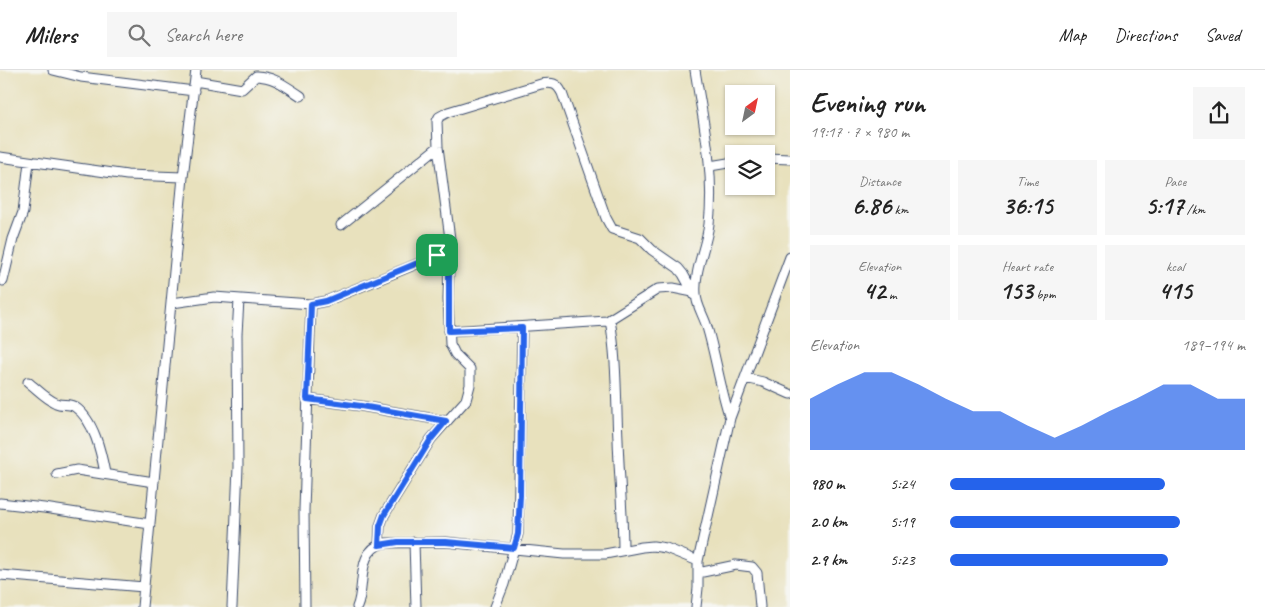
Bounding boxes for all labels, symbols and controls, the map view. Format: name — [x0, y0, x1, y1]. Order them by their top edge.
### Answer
search box — [107, 12, 457, 57]
text: Milers — [25, 20, 77, 50]
icon: search — [125, 21, 153, 49]
text: Search here — [165, 23, 242, 47]
text: Map — [1059, 24, 1086, 46]
text: Directions — [1114, 24, 1177, 46]
text: Saved — [1205, 24, 1240, 46]
north arrow — [725, 85, 775, 135]
map controls — [725, 85, 775, 195]
text: Evening run — [810, 85, 925, 120]
button: share — [1193, 87, 1245, 139]
text: 19:17 · 7 × 980 m — [810, 122, 909, 142]
button: layers — [725, 145, 775, 195]
text: Distance — [859, 173, 901, 190]
text: Time — [1017, 173, 1038, 190]
text: Pace — [1164, 173, 1186, 190]
text: 6.86 — [851, 190, 891, 222]
text: 36:15 — [1002, 190, 1053, 222]
text: 5:17 — [1145, 190, 1183, 222]
text: km — [891, 201, 908, 218]
text: /km — [1183, 201, 1205, 218]
pin — [416, 234, 458, 276]
icon: arrive — [423, 241, 451, 269]
text: Elevation — [858, 258, 901, 275]
text: Heart rate — [1002, 258, 1053, 275]
text: kcal — [1166, 258, 1184, 275]
text: 42 — [863, 275, 885, 307]
text: 153 — [1000, 275, 1033, 307]
text: 415 — [1158, 275, 1192, 307]
text: m — [885, 286, 897, 303]
text: bpm — [1033, 286, 1055, 303]
text: Elevation — [810, 335, 859, 355]
text: 189–194 m — [1182, 335, 1245, 355]
text: 980 m — [810, 474, 844, 494]
text: 5:24 — [890, 474, 915, 494]
text: 2.0 km — [810, 512, 847, 532]
text: 5:19 — [890, 512, 915, 532]
text: 2.9 km — [810, 550, 847, 570]
text: 5:23 — [890, 550, 915, 570]

